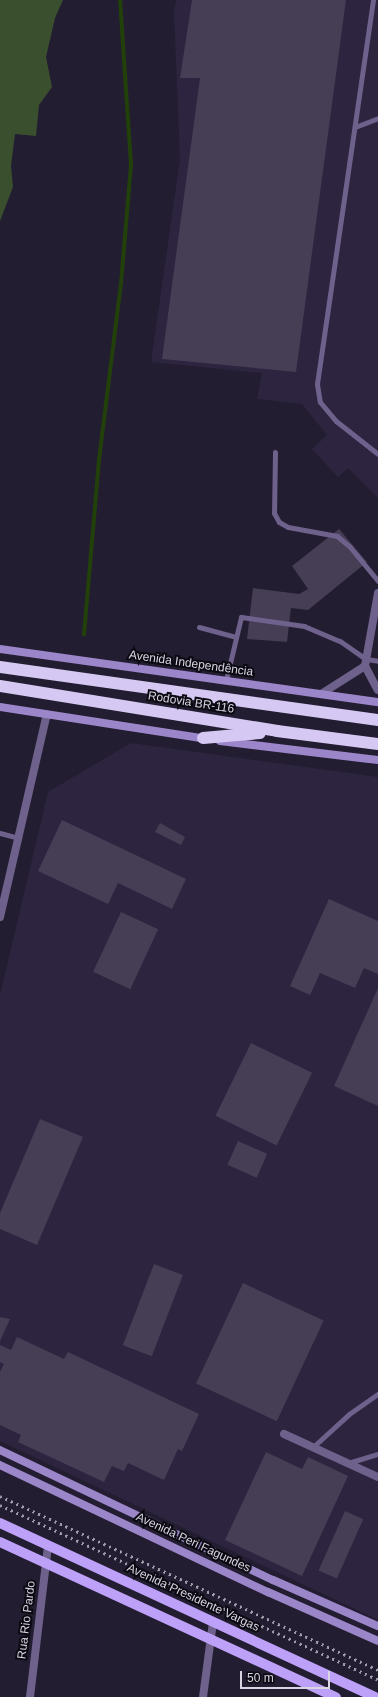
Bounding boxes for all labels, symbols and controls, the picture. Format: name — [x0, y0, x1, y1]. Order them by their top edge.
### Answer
street label: Avenida Independência — [128, 648, 254, 680]
street label: Rodovia BR-116 — [147, 689, 235, 717]
street label: Avenida Peri Fagundes — [134, 1510, 252, 1576]
street label: Avenida Presidente Vargas — [125, 1561, 261, 1635]
street label: Rua Rio Pardo — [15, 1580, 39, 1660]
scale bar — [242, 1663, 332, 1689]
text: 50 m — [247, 1671, 274, 1685]

